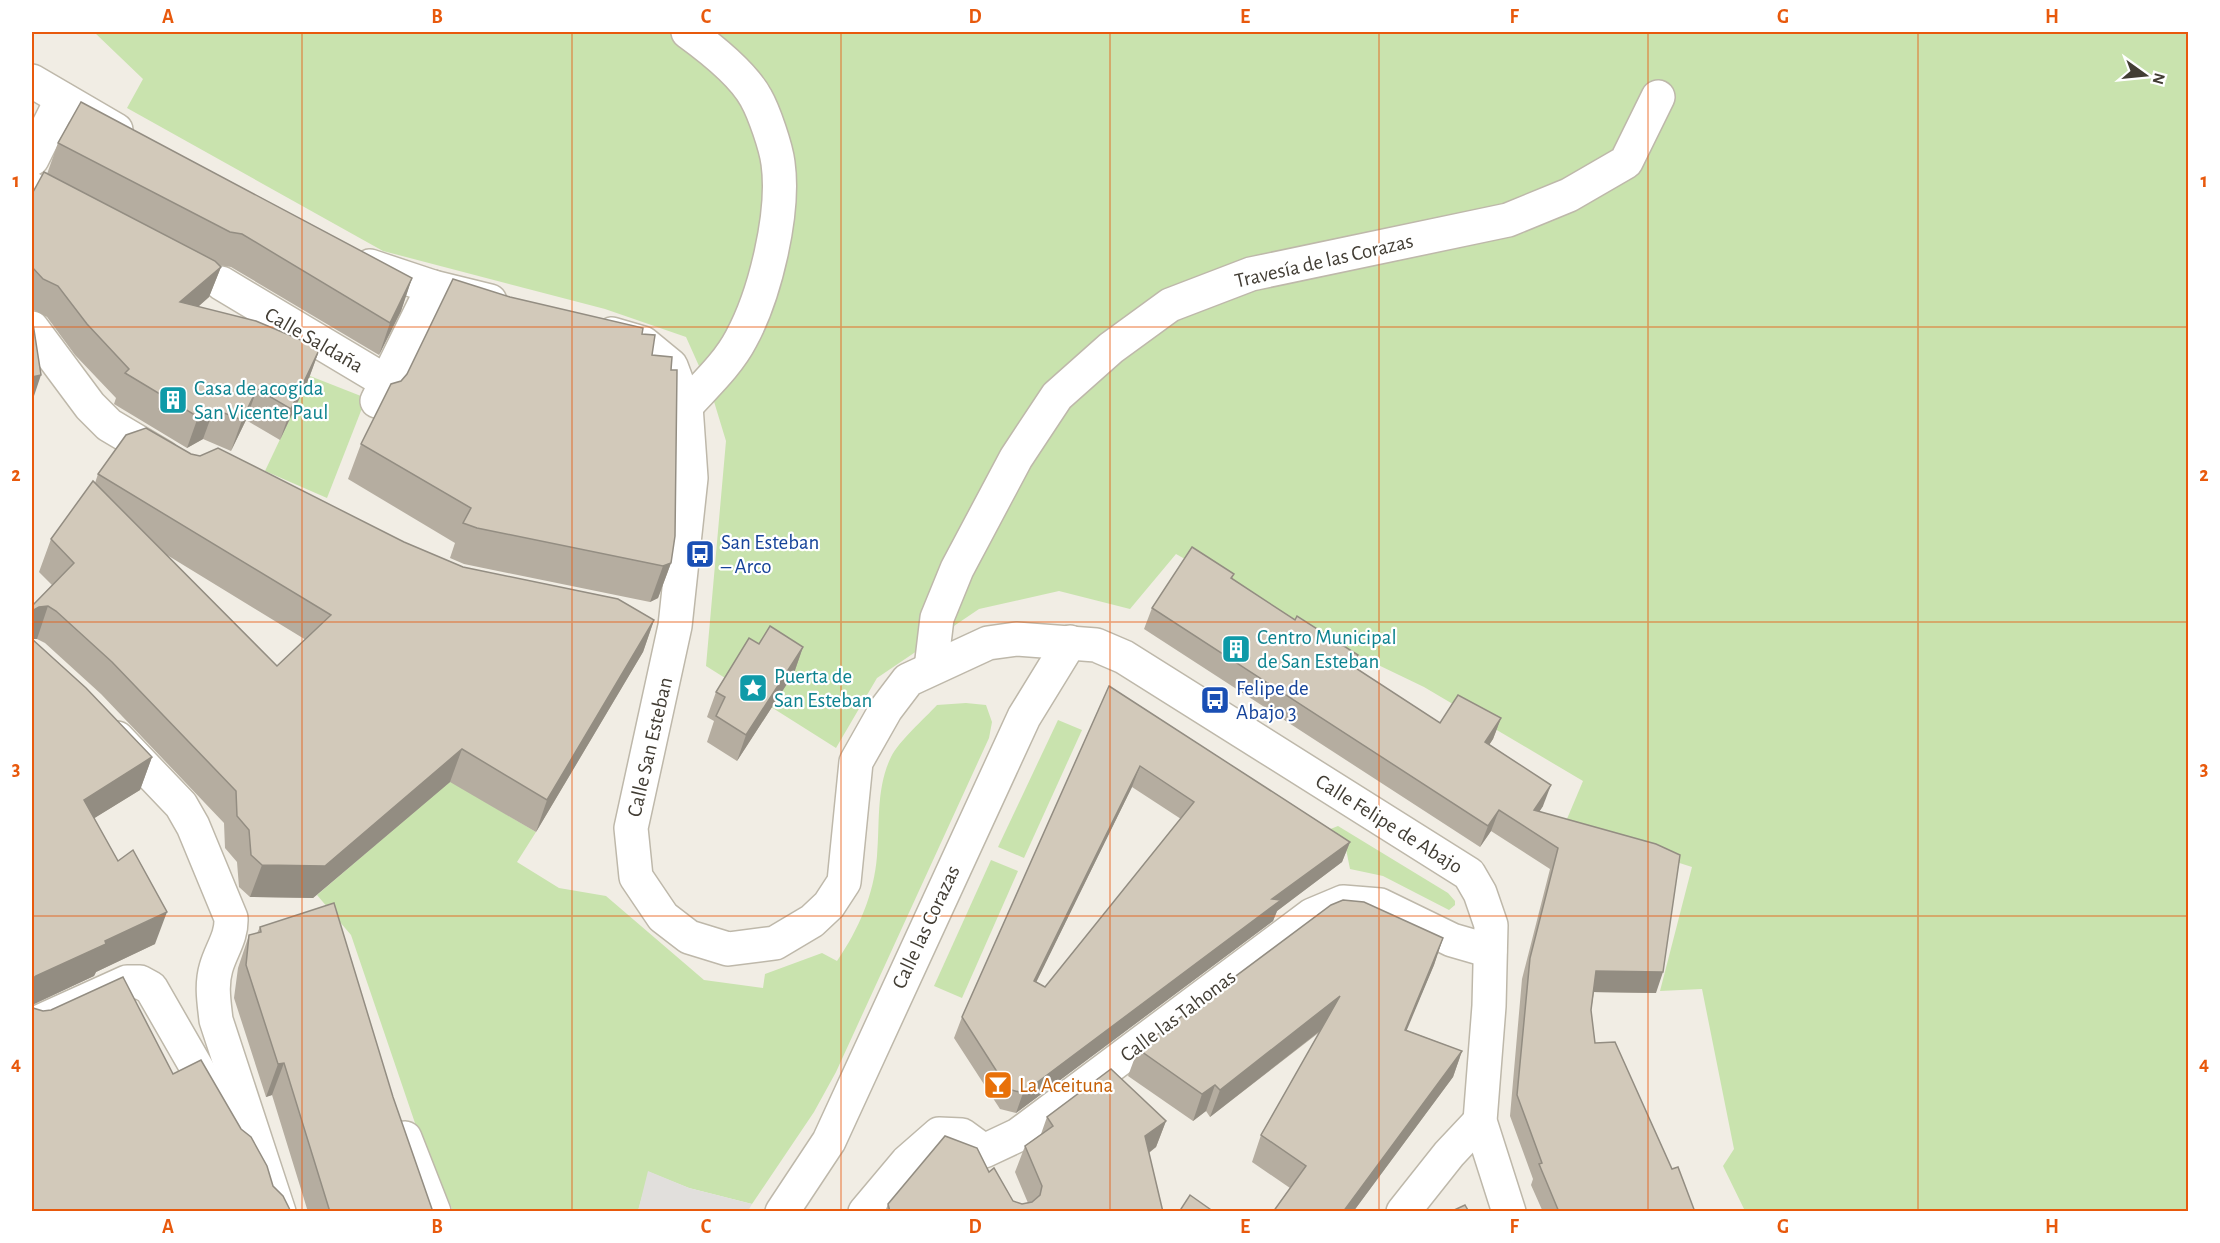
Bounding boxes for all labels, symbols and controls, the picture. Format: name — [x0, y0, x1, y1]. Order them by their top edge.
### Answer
text: A — [162, 7, 174, 27]
text: B — [431, 7, 443, 27]
text: C — [701, 7, 712, 27]
text: D — [968, 7, 982, 27]
text: E — [1240, 7, 1250, 27]
text: F — [1509, 7, 1519, 27]
text: G — [1777, 7, 1789, 27]
text: H — [2045, 7, 2059, 27]
north arrow — [2115, 45, 2175, 105]
text: N — [2149, 71, 2168, 86]
text: 1 — [12, 171, 20, 191]
text: 1 — [2200, 171, 2208, 191]
street label: Travesía de las Corazas — [1233, 230, 1415, 292]
street label: Calle Saldaña — [261, 304, 367, 377]
place label: Casa de acogida San Vicente Paul — [194, 378, 328, 423]
building icon: Casa de acogida San Vicente Paul — [157, 384, 189, 416]
text: 2 — [11, 465, 21, 485]
text: 2 — [2199, 465, 2209, 485]
place label: San Esteban – Arco — [720, 532, 819, 577]
bus stop icon: San Esteban – Arco — [684, 538, 716, 570]
place label: Centro Municipal de San Esteban — [1257, 627, 1397, 672]
building icon: Centro Municipal de San Esteban — [1220, 633, 1252, 665]
place label: Puerta de San Esteban — [774, 666, 872, 711]
place icon: Puerta de San Esteban — [737, 672, 769, 704]
street label: Calle San Esteban — [624, 675, 676, 819]
place label: Felipe de Abajo 3 — [1236, 678, 1309, 723]
bus stop icon: Felipe de Abajo 3 — [1199, 684, 1231, 716]
text: 3 — [12, 759, 20, 779]
text: 3 — [2200, 759, 2208, 779]
street label: Calle Felipe de Abajo — [1312, 770, 1466, 878]
street label: Calle las Corazas — [888, 862, 964, 992]
street label: Calle las Tahonas — [1116, 966, 1240, 1066]
text: 4 — [11, 1054, 21, 1074]
text: 4 — [2199, 1054, 2209, 1074]
bar icon: La Aceituna — [982, 1069, 1014, 1101]
place label: La Aceituna — [1019, 1075, 1114, 1096]
text: A — [162, 1217, 174, 1237]
text: B — [431, 1217, 443, 1237]
text: C — [701, 1217, 712, 1237]
text: D — [968, 1217, 982, 1237]
text: E — [1240, 1217, 1250, 1237]
text: F — [1509, 1217, 1519, 1237]
text: G — [1777, 1217, 1789, 1237]
text: H — [2045, 1217, 2059, 1237]

